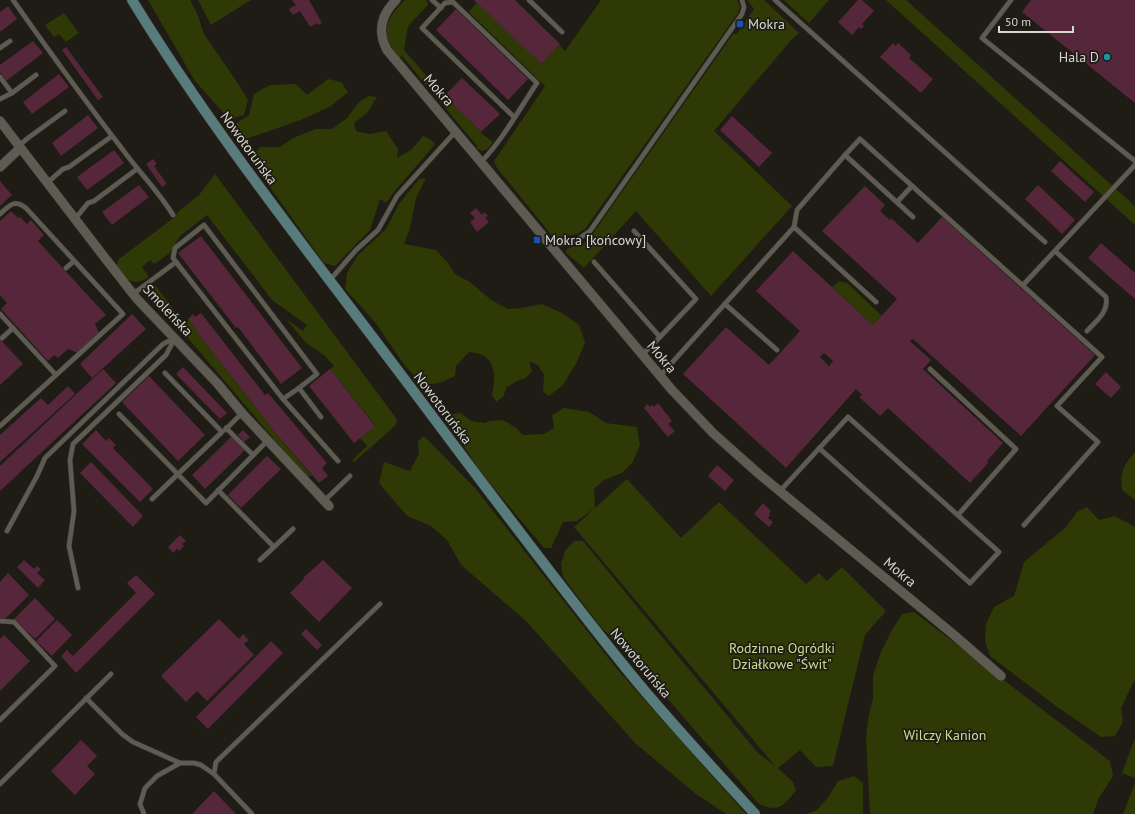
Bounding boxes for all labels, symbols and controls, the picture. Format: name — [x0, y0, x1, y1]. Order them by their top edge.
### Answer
scale bar — [999, 8, 1073, 34]
text: 50 m — [1005, 14, 1031, 29]
place label: Mokra — [748, 15, 785, 33]
marker: Mokra — [735, 19, 745, 29]
place label: Hala D — [1059, 48, 1099, 66]
marker: Hala D — [1102, 52, 1112, 62]
street label: Mokra — [420, 70, 458, 110]
street label: Nowotoruńska — [216, 108, 282, 188]
place label: Mokra [końcowy] — [545, 231, 646, 249]
marker: Mokra [końcowy] — [532, 235, 542, 245]
street label: Smoleńska — [139, 280, 197, 340]
street label: Mokra — [643, 337, 681, 377]
street label: Nowotoruńska — [410, 368, 476, 448]
street label: Mokra — [880, 553, 920, 591]
street label: Nowotoruńska — [606, 624, 676, 702]
park label: Rodzinne Ogródki Działkowe "Świt" — [729, 639, 835, 673]
park label: Wilczy Kanion — [903, 726, 987, 744]

